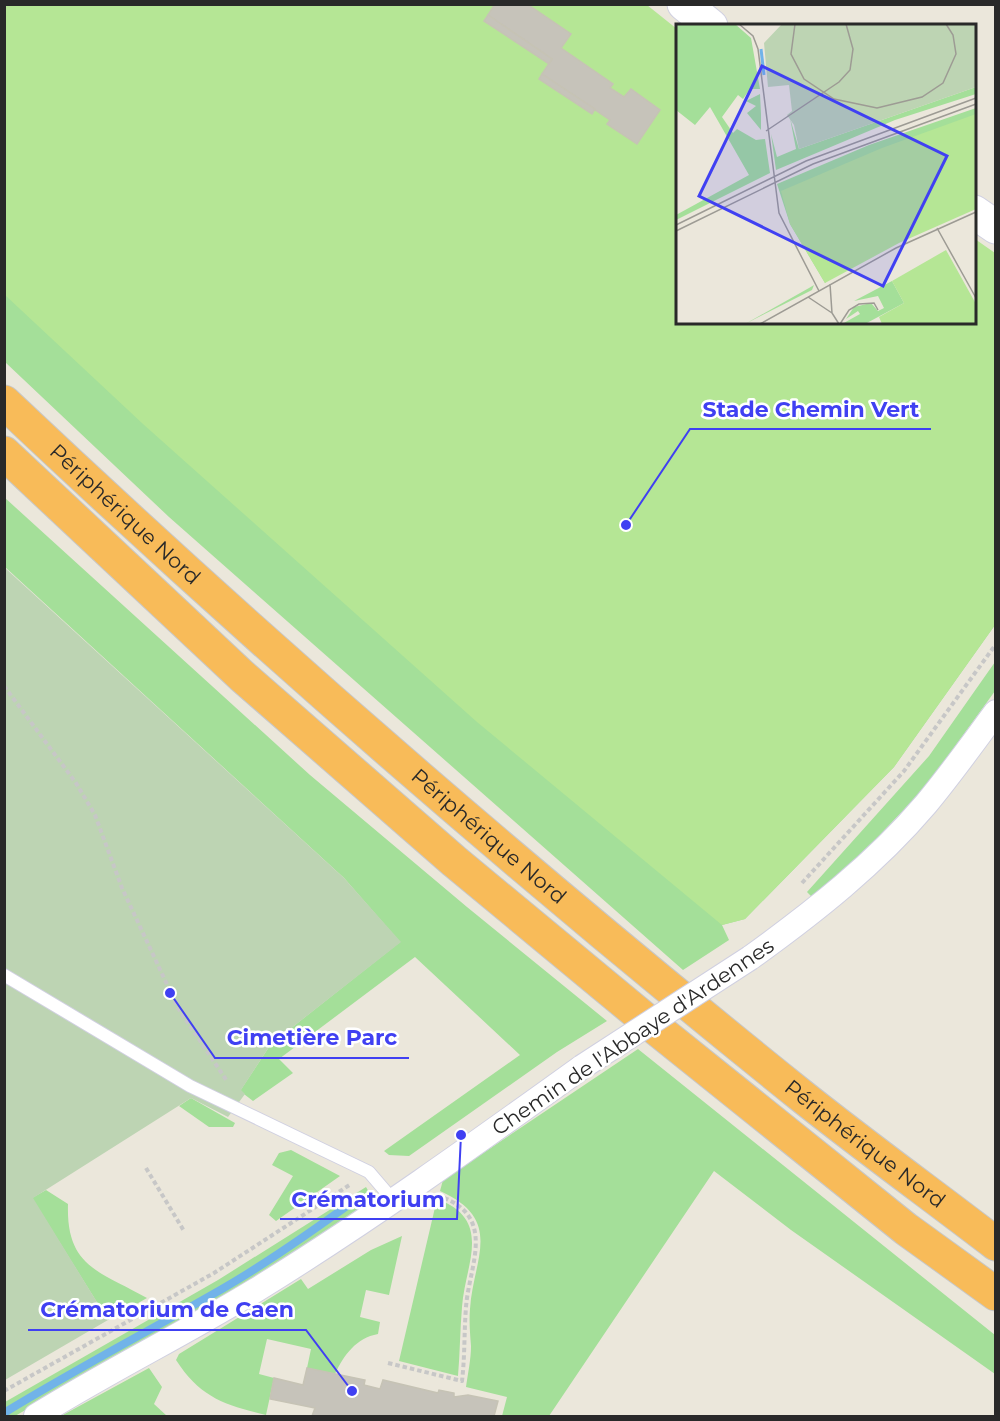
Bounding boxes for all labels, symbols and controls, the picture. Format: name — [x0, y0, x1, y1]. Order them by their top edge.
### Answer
inset map — [676, 24, 976, 324]
callout: Stade Chemin Vert — [690, 389, 931, 429]
text: Stade Chemin Vert — [703, 396, 920, 423]
street label: Périphérique Nord — [45, 439, 206, 589]
street label: Périphérique Nord — [406, 763, 572, 909]
street label: Chemin de l'Abbaye d'Ardennes — [487, 933, 778, 1140]
callout: Cimetière Parc — [215, 1018, 409, 1058]
text: Cimetière Parc — [227, 1024, 397, 1051]
street label: Périphérique Nord — [780, 1074, 950, 1213]
callout: Crématorium — [280, 1179, 457, 1219]
text: Crématorium — [291, 1186, 445, 1213]
callout: Crématorium de Caen — [28, 1290, 306, 1330]
text: Crématorium de Caen — [40, 1296, 294, 1323]

